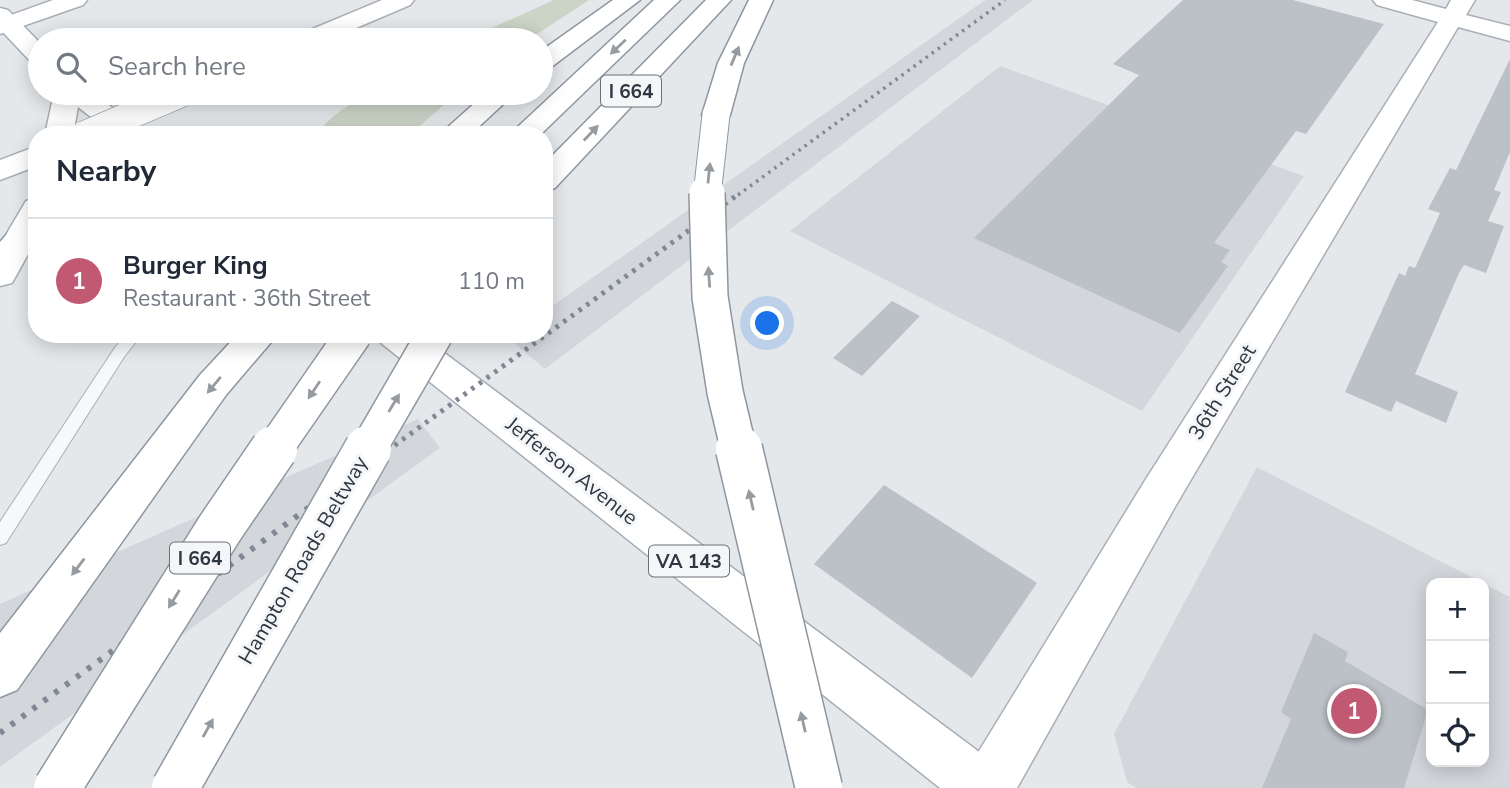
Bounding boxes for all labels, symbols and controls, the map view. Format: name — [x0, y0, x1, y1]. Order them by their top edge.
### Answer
search box — [28, 28, 553, 105]
one-way arrow — [610, 38, 627, 54]
one-way arrow — [729, 45, 740, 66]
icon: search — [52, 48, 90, 86]
text: Search here — [108, 49, 246, 84]
road number: I 664 — [601, 76, 661, 106]
one-way arrow — [583, 125, 599, 142]
text: Nearby — [56, 151, 156, 192]
one-way arrow — [704, 162, 715, 184]
text: Burger King — [123, 248, 268, 283]
text: 1 — [72, 266, 86, 297]
text: 110 m — [458, 266, 525, 297]
one-way arrow — [703, 266, 714, 288]
text: Restaurant · 36th Street — [123, 283, 370, 314]
your location — [750, 306, 784, 340]
street label: 36th Street — [1182, 339, 1263, 445]
one-way arrow — [207, 376, 222, 394]
one-way arrow — [308, 380, 321, 399]
one-way arrow — [387, 394, 400, 413]
street label: Jefferson Avenue — [499, 410, 644, 531]
street label: Hampton Roads Beltway — [232, 451, 374, 669]
one-way arrow — [745, 489, 756, 511]
road number: I 664 — [170, 542, 230, 573]
road number: VA 143 — [649, 546, 729, 576]
one-way arrow — [71, 558, 85, 576]
map controls — [1426, 578, 1489, 767]
button: + — [1426, 578, 1489, 641]
one-way arrow — [168, 589, 181, 609]
button: − — [1426, 641, 1489, 704]
pin: 1 — [1331, 685, 1377, 737]
button: locate — [1426, 704, 1489, 767]
one-way arrow — [797, 710, 808, 732]
one-way arrow — [202, 719, 214, 738]

